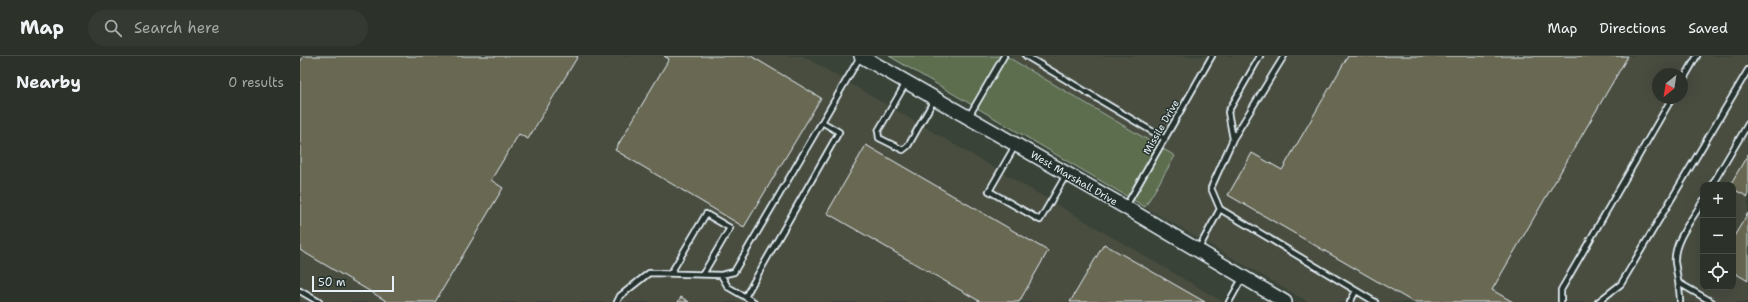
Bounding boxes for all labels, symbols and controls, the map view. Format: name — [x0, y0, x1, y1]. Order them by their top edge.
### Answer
search box — [88, 10, 368, 46]
text: Map — [20, 15, 64, 40]
icon: search — [102, 17, 124, 39]
text: Search here — [134, 18, 220, 38]
text: Map — [1548, 19, 1578, 37]
text: Directions — [1600, 19, 1666, 37]
text: Saved — [1688, 19, 1728, 37]
north arrow — [1652, 68, 1688, 104]
text: Nearby — [16, 71, 81, 93]
text: 0 results — [228, 74, 284, 91]
street label: Missile Drive — [1140, 97, 1182, 157]
street label: West Marshall Drive — [1028, 148, 1120, 208]
map controls — [1700, 182, 1736, 290]
button: + — [1700, 182, 1736, 218]
button: − — [1700, 218, 1736, 254]
button: locate — [1700, 254, 1736, 290]
scale bar — [312, 274, 394, 293]
text: 50 m — [318, 275, 346, 290]

